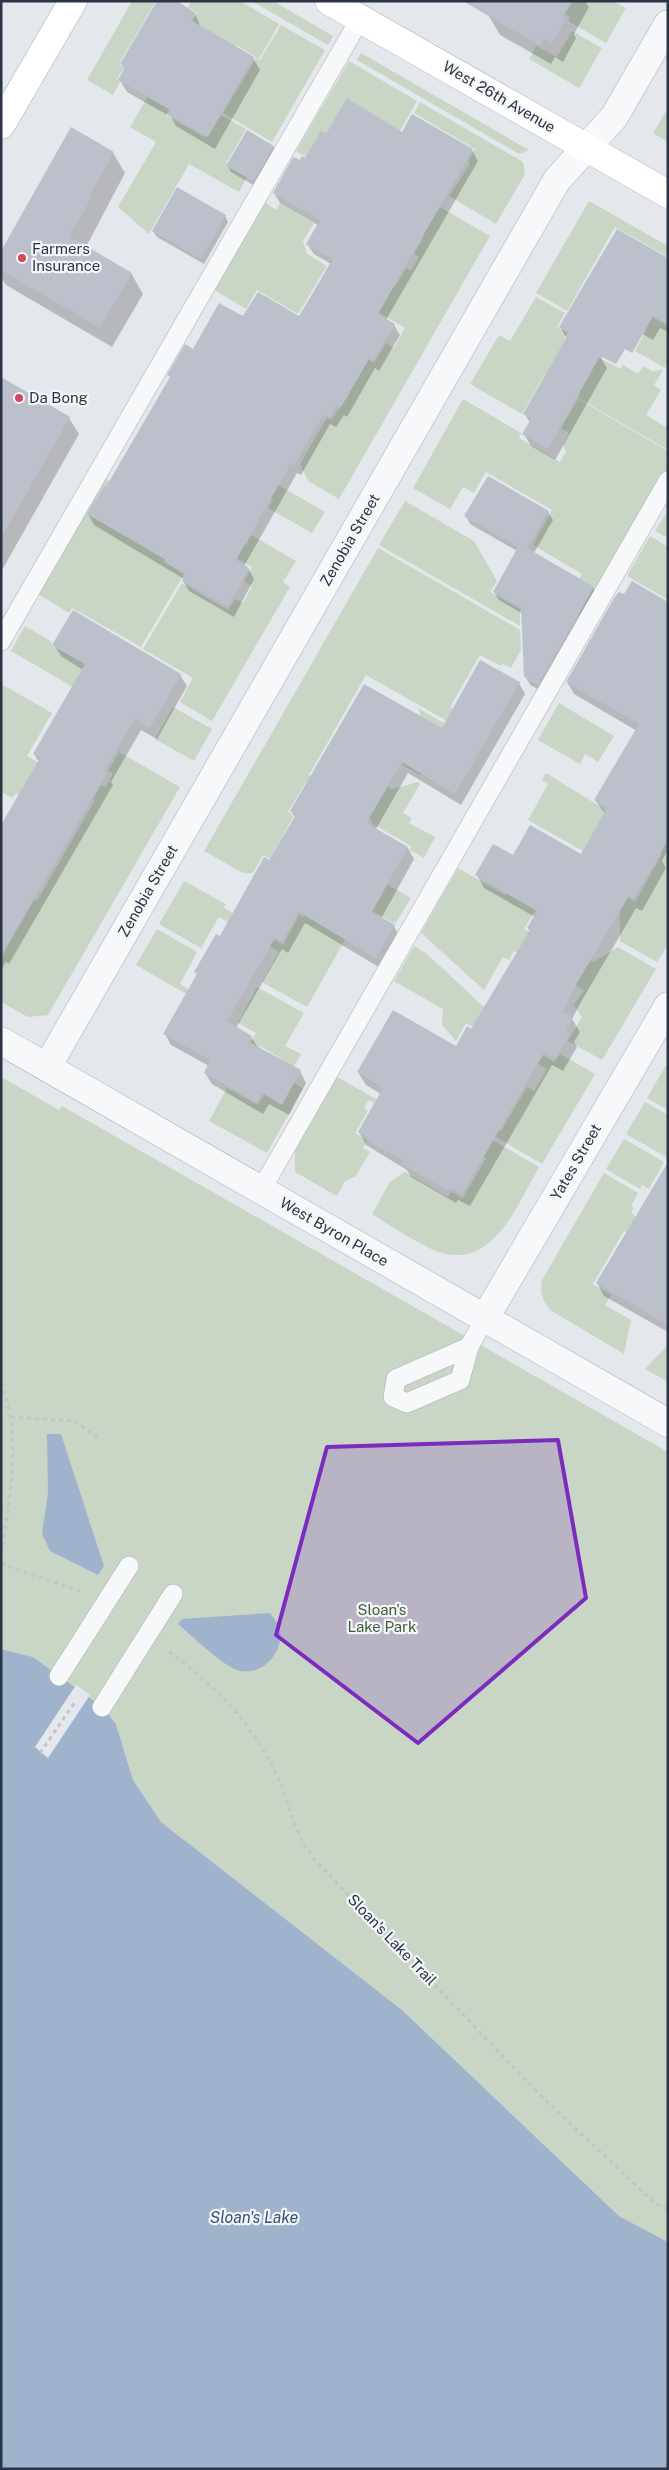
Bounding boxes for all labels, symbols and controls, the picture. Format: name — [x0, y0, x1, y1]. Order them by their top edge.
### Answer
street label: West 26th Avenue — [440, 57, 558, 136]
place label: Farmers Insurance — [32, 240, 100, 274]
marker: Farmers Insurance — [16, 252, 28, 264]
place label: Da Bong — [29, 389, 88, 406]
marker: Da Bong — [13, 392, 25, 404]
street label: Zenobia Street — [316, 491, 383, 589]
street label: Zenobia Street — [114, 842, 181, 940]
street label: Yates Street — [547, 1120, 604, 1203]
street label: West Byron Place — [277, 1194, 392, 1270]
park label: Sloan's Lake Park — [348, 1601, 416, 1635]
street label: Sloan's Lake Trail — [345, 1891, 440, 1989]
water label: Sloan's Lake — [210, 2208, 299, 2227]

